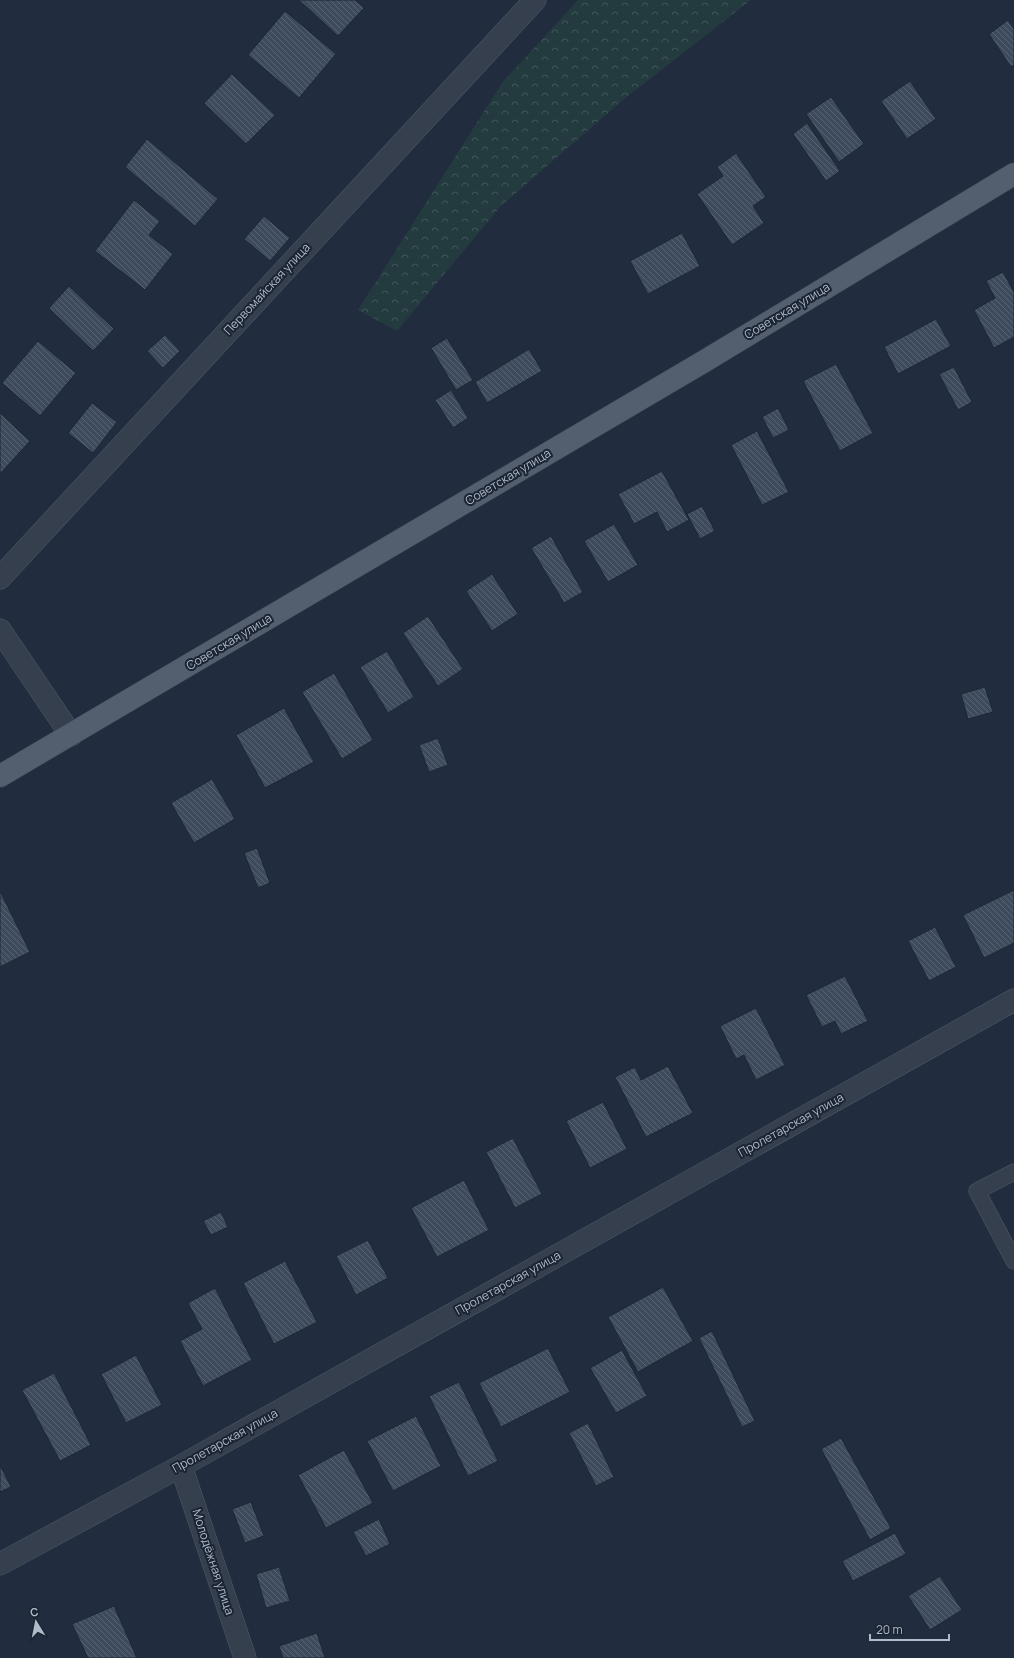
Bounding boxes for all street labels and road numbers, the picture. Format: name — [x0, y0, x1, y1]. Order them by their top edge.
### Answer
street label: Первомайская улица — [220, 239, 314, 338]
street label: Советская улица — [741, 278, 833, 343]
street label: Советская улица — [462, 444, 554, 509]
street label: Советская улица — [183, 609, 275, 674]
street label: Пролетарская улица — [735, 1088, 847, 1161]
street label: Пролетарская улица — [452, 1246, 564, 1319]
street label: Пролетарская улица — [169, 1404, 281, 1477]
street label: Молодёжная улица — [188, 1507, 239, 1617]

